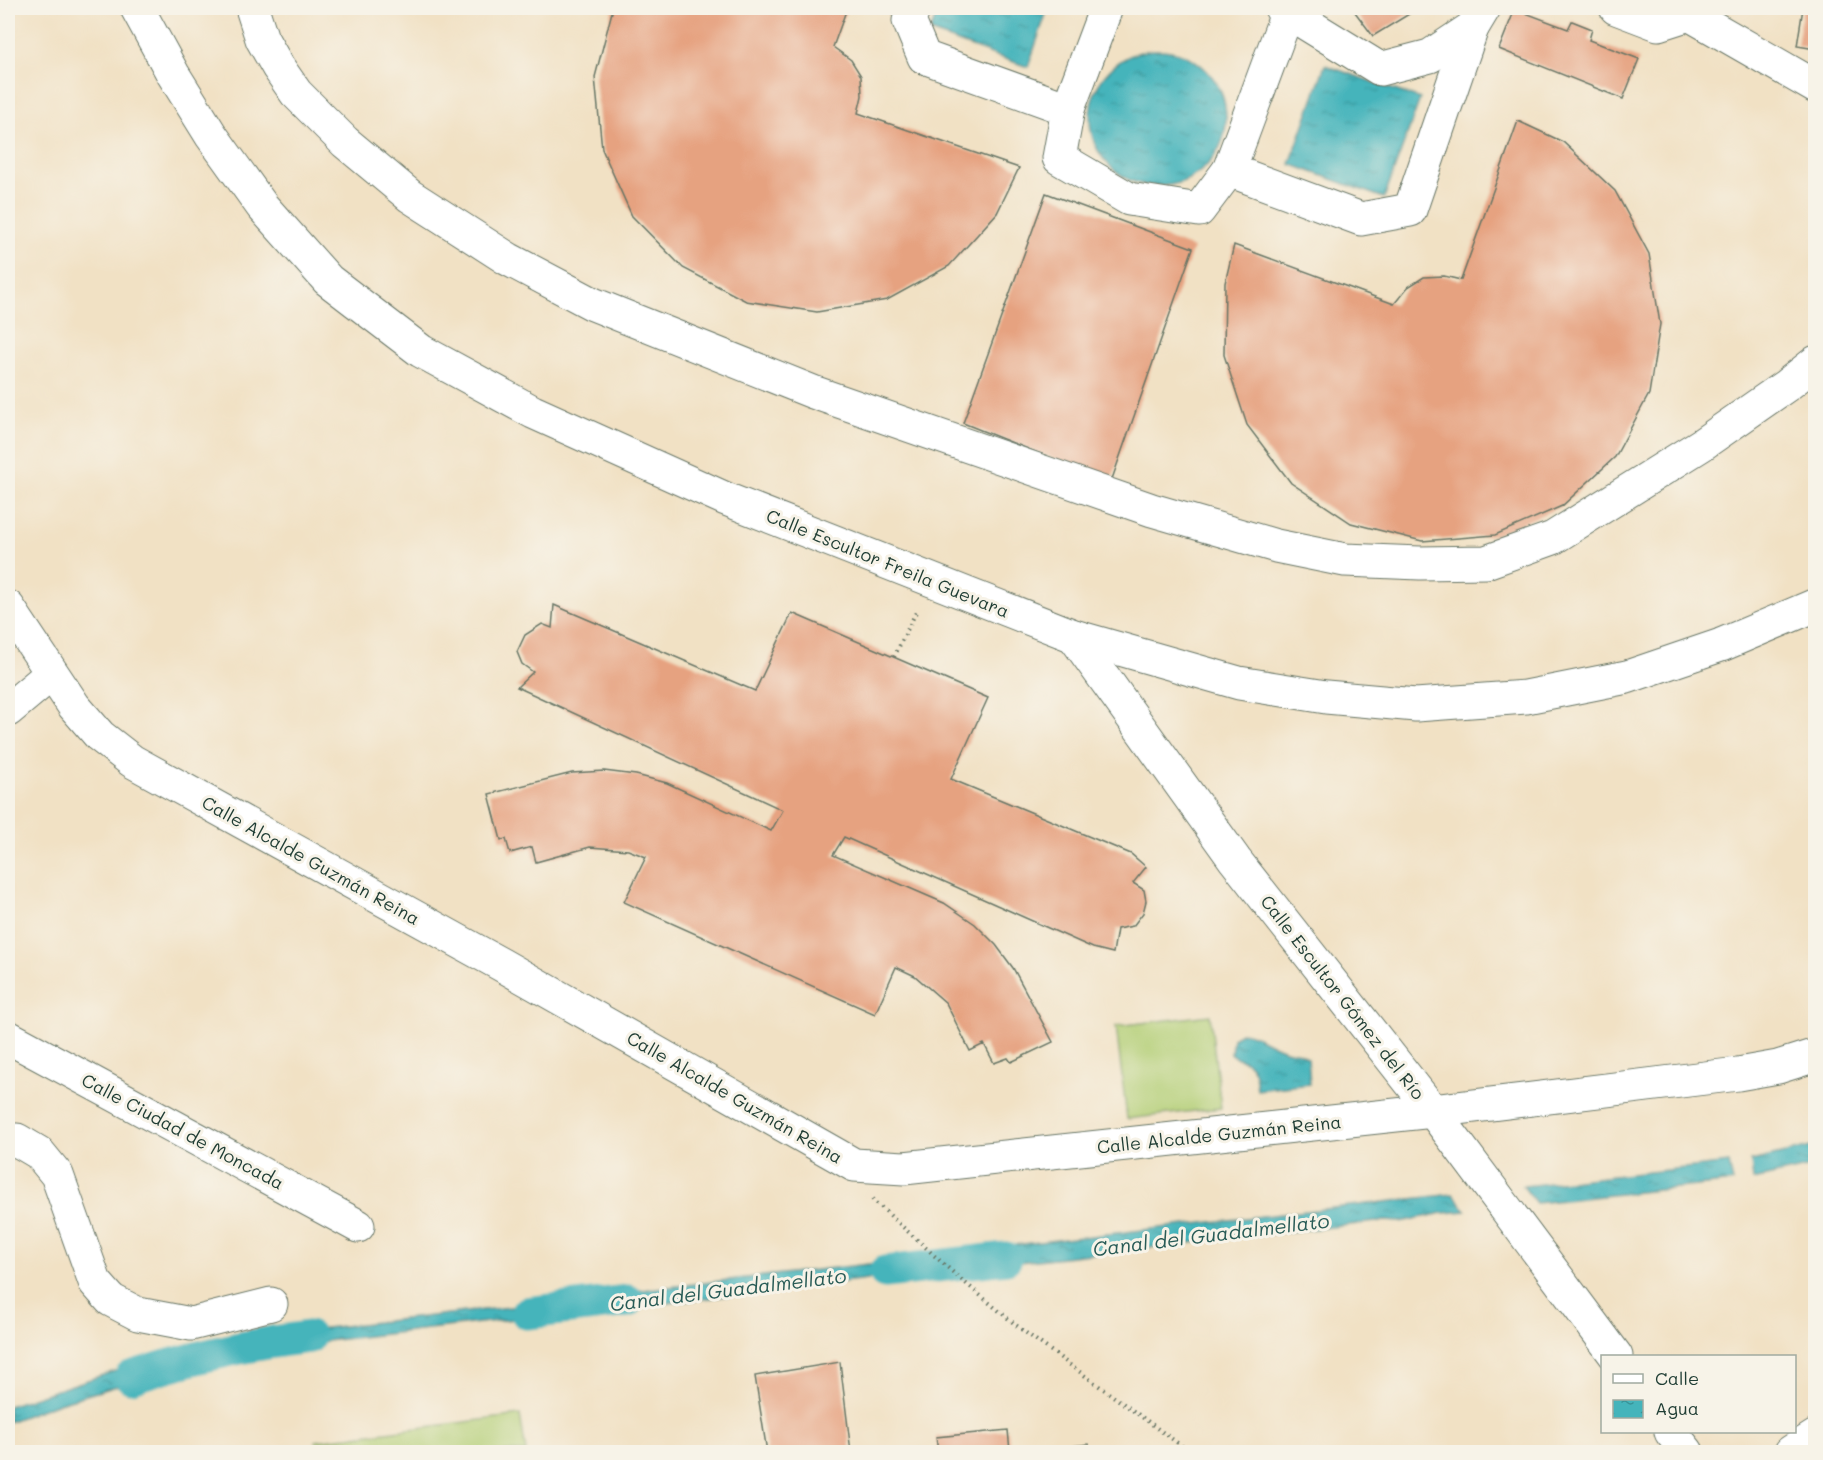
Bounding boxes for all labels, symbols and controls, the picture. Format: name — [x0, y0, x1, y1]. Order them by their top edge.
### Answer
street label: Calle Escultor Freila Guevara — [763, 503, 1013, 623]
street label: Calle Alcalde Guzmán Reina — [198, 790, 424, 930]
street label: Calle Escultor Gómez del Río — [1256, 890, 1431, 1104]
street label: Calle Alcalde Guzmán Reina — [623, 1025, 847, 1169]
street label: Calle Ciudad de Moncada — [78, 1067, 288, 1195]
street label: Calle Alcalde Guzmán Reina — [1096, 1109, 1342, 1159]
water label: Canal del Guadalmellato — [1091, 1207, 1331, 1261]
water label: Canal del Guadalmellato — [608, 1262, 848, 1316]
legend — [1601, 1355, 1796, 1433]
text: Calle — [1655, 1366, 1699, 1390]
text: Agua — [1655, 1396, 1699, 1420]

